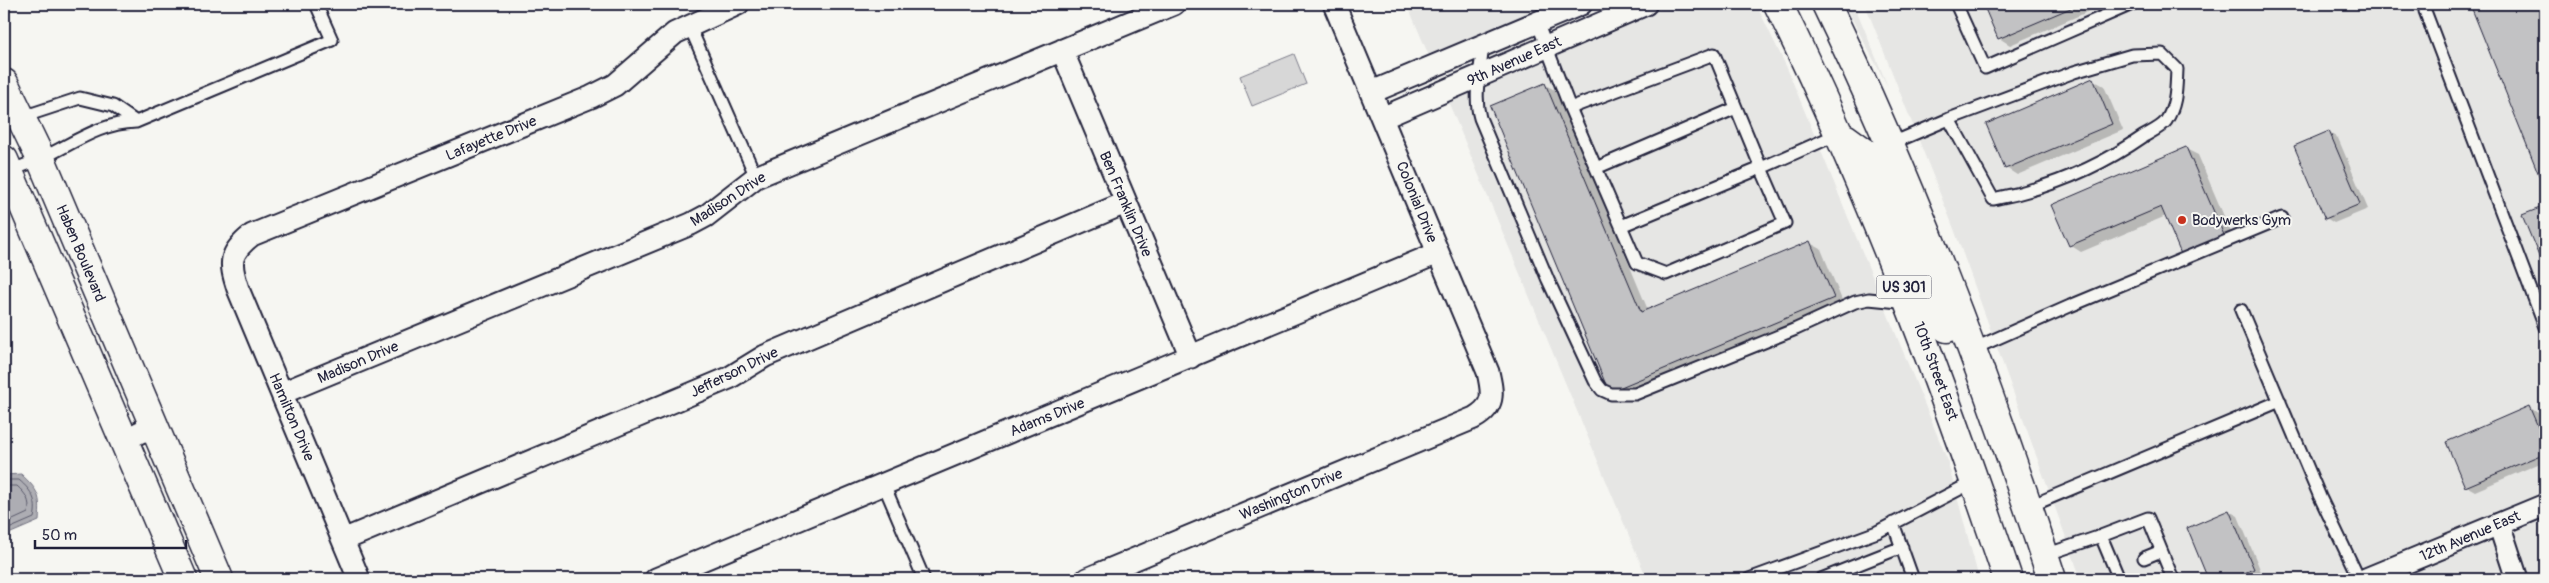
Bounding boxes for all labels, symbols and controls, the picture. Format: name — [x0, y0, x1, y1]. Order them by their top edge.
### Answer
street label: 9th Avenue East — [1464, 32, 1565, 91]
street label: Lafayette Drive — [443, 111, 540, 165]
street label: Ben Franklin Drive — [1095, 149, 1157, 260]
street label: Colonial Drive — [1392, 159, 1442, 246]
street label: Madison Drive — [687, 168, 770, 231]
street label: Haben Boulevard — [52, 202, 110, 305]
place label: Bodywerks Gym — [2192, 211, 2291, 230]
marker: Bodywerks Gym — [2176, 214, 2188, 226]
road number: US 301 — [1876, 276, 1932, 298]
street label: 10th Street East — [1909, 319, 1963, 424]
street label: Madison Drive — [315, 337, 402, 388]
street label: Jefferson Drive — [687, 343, 782, 402]
street label: Hamilton Drive — [264, 370, 319, 465]
street label: Adams Drive — [1007, 394, 1088, 441]
street label: Washington Drive — [1237, 464, 1346, 525]
street label: 12th Avenue East — [2417, 506, 2524, 566]
scale bar — [35, 518, 186, 550]
text: 50 m — [42, 526, 77, 545]

